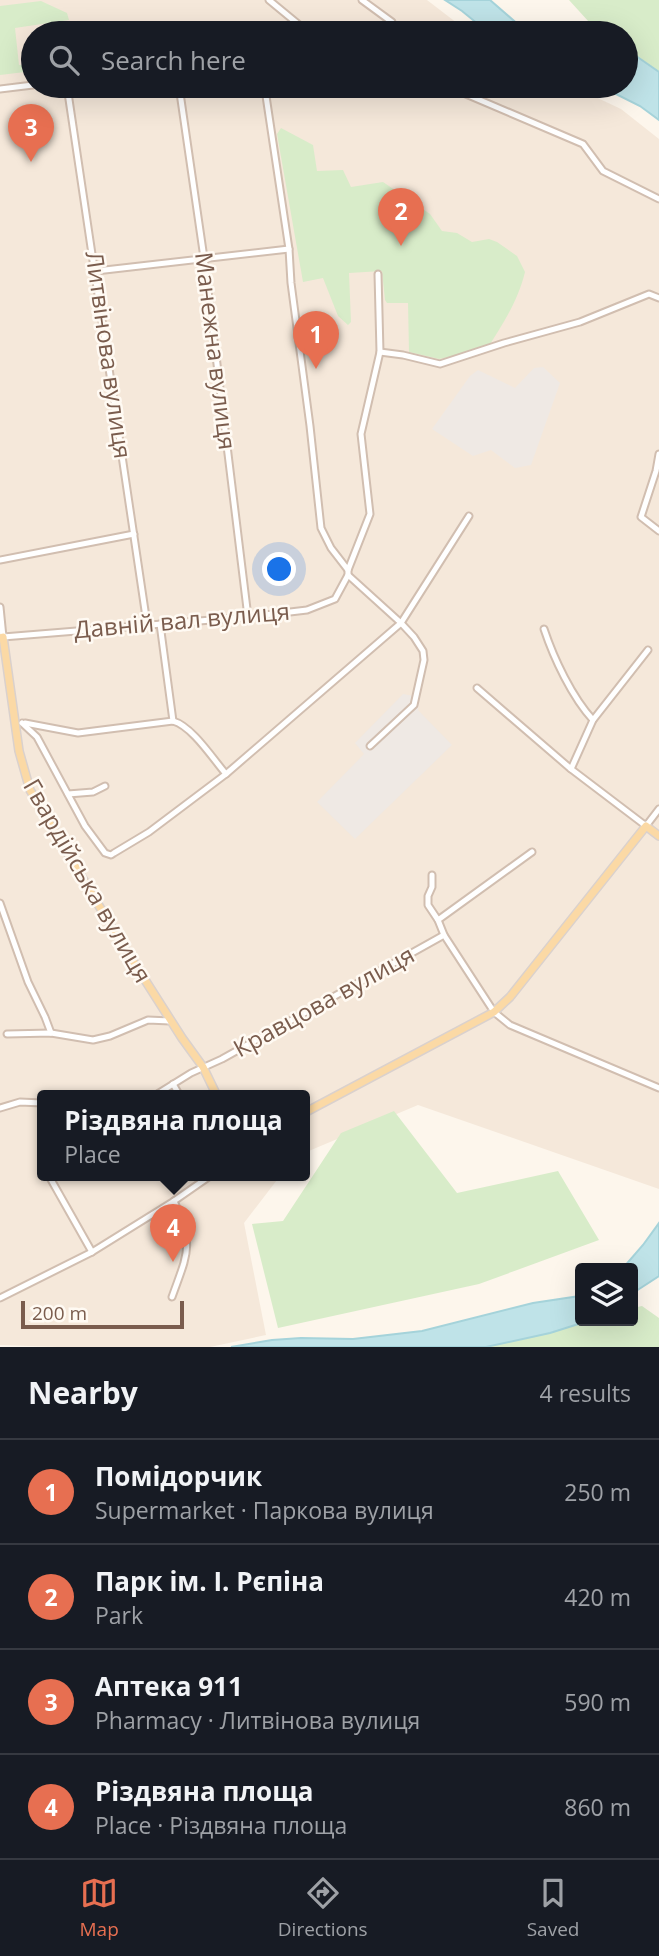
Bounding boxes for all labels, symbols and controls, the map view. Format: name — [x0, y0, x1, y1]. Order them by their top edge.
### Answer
search box — [21, 21, 638, 98]
icon: search — [45, 41, 83, 79]
text: Search here — [101, 42, 246, 78]
pin: 3 — [8, 104, 54, 162]
pin: 2 — [378, 188, 424, 246]
street label: Литвінова вулиця — [79, 249, 140, 461]
street label: Манежна вулиця — [188, 250, 245, 452]
pin: 1 — [293, 311, 339, 369]
your location — [262, 552, 296, 586]
street label: Давній вал вулиця — [73, 594, 291, 645]
street label: Гвардійська вулиця — [16, 772, 160, 988]
street label: Кравцова вулиця — [227, 937, 420, 1064]
popup — [37, 1090, 310, 1181]
text: Різдвяна площа — [64, 1102, 283, 1138]
text: Place — [64, 1138, 121, 1170]
pin: 4 — [150, 1204, 196, 1262]
map controls — [575, 1263, 638, 1326]
button: layers — [575, 1263, 638, 1326]
scale bar — [21, 1298, 184, 1330]
text: 200 m — [32, 1300, 87, 1326]
text: Nearby — [28, 1372, 138, 1413]
text: 4 results — [540, 1377, 631, 1409]
text: Помідорчик — [95, 1458, 262, 1494]
text: 1 — [44, 1476, 58, 1508]
text: 250 m — [564, 1476, 631, 1508]
text: Supermarket · Паркова вулиця — [95, 1494, 434, 1526]
text: Парк ім. І. Рєпіна — [95, 1563, 324, 1599]
text: 2 — [44, 1581, 58, 1613]
text: 420 m — [564, 1581, 631, 1613]
text: Park — [95, 1599, 143, 1631]
text: Аптека 911 — [95, 1668, 243, 1704]
text: 3 — [44, 1686, 58, 1718]
text: 590 m — [564, 1686, 631, 1718]
text: Pharmacy · Литвінова вулиця — [95, 1704, 420, 1736]
text: Різдвяна площа — [95, 1773, 314, 1809]
text: 4 — [44, 1791, 58, 1823]
text: 860 m — [564, 1791, 631, 1823]
text: Place · Різдвяна площа — [95, 1809, 347, 1841]
tab: Map — [80, 1874, 119, 1942]
tab: Directions — [278, 1874, 368, 1942]
tab: Saved — [527, 1874, 579, 1942]

